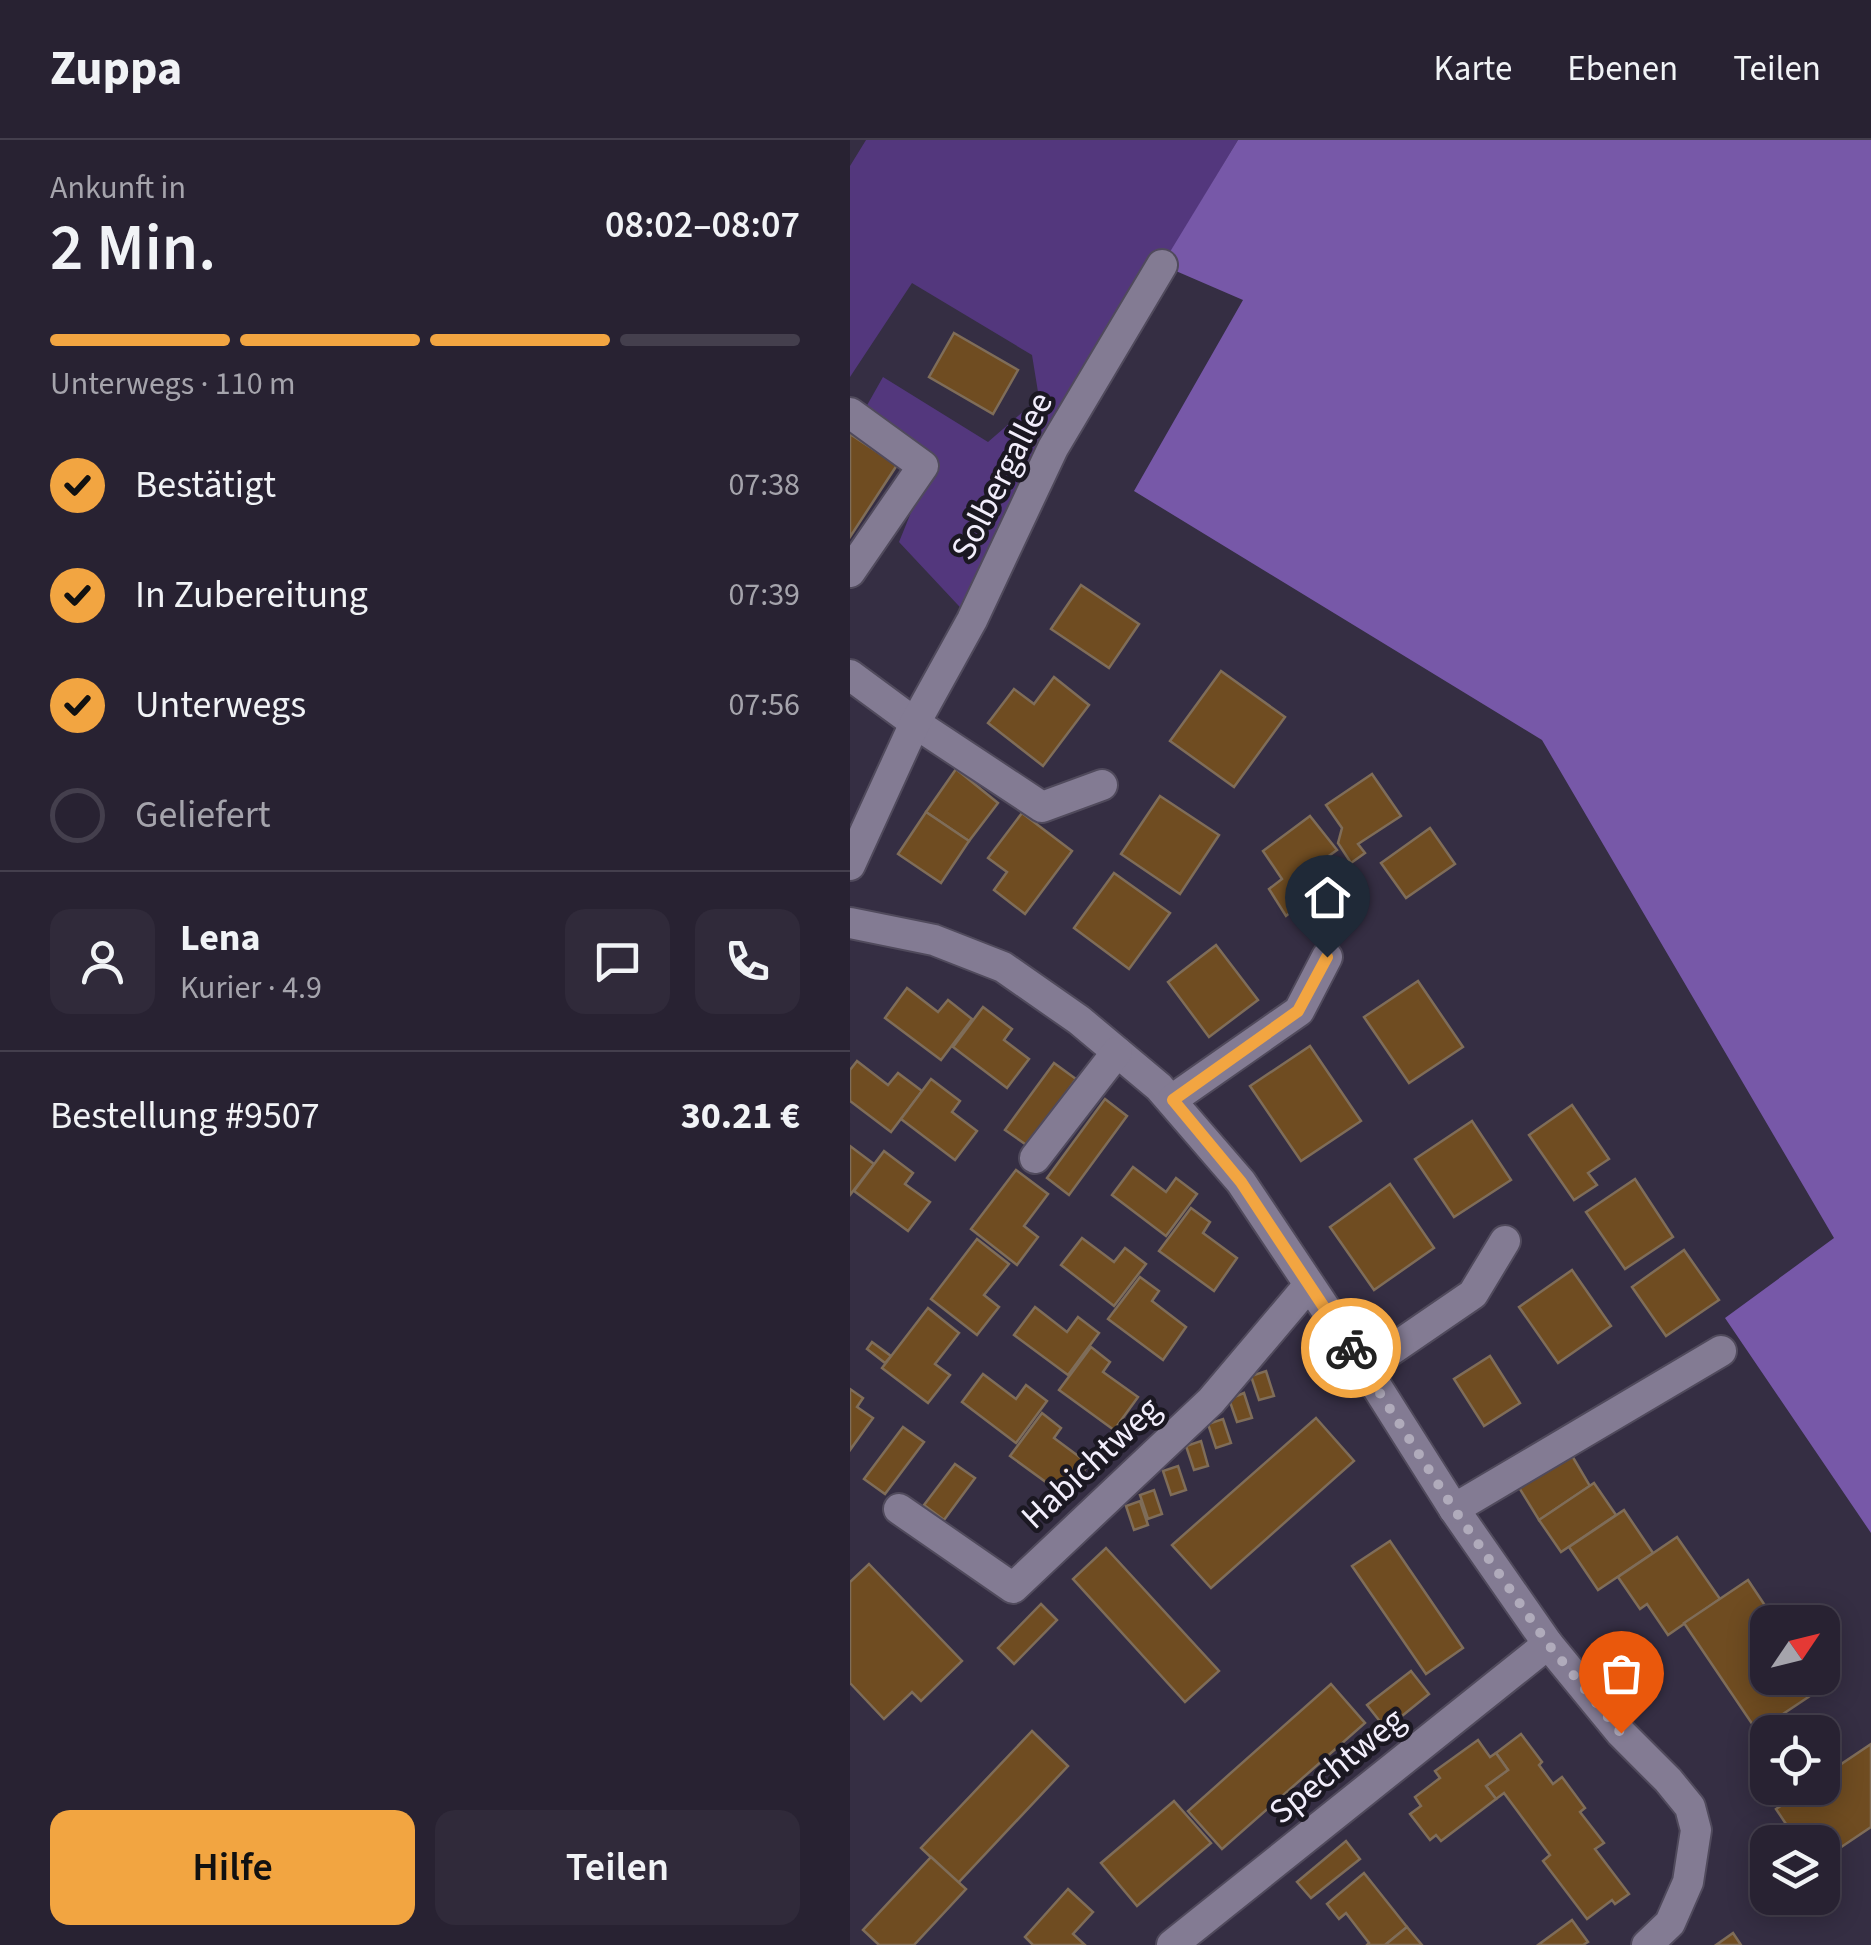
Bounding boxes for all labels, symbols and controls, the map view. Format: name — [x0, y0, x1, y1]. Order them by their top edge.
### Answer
text: Zuppa — [50, 35, 182, 103]
text: Karte — [1434, 44, 1512, 94]
text: Ebenen — [1567, 44, 1678, 94]
text: Teilen — [1733, 44, 1821, 94]
text: Ankunft in — [50, 165, 186, 211]
text: 08:02–08:07 — [605, 198, 800, 252]
text: 2 Min. — [50, 202, 216, 295]
text: Unterwegs · 110 m — [50, 361, 296, 407]
street label: Solbergallee — [938, 383, 1066, 569]
icon: check — [50, 458, 105, 513]
text: Bestätigt — [135, 458, 276, 512]
text: 07:38 — [728, 462, 800, 508]
icon: check — [50, 568, 105, 623]
text: In Zubereitung — [135, 568, 368, 622]
text: 07:39 — [728, 572, 800, 618]
icon: check — [50, 678, 105, 733]
text: Unterwegs — [135, 678, 306, 732]
text: 07:56 — [728, 682, 800, 728]
text: Geliefert — [135, 788, 271, 842]
pin — [1285, 855, 1370, 958]
icon: home — [1300, 870, 1355, 925]
button: person — [50, 909, 155, 1014]
button: chat — [565, 909, 670, 1014]
button: phone — [695, 909, 800, 1014]
text: Lena — [180, 911, 261, 965]
text: Kurier · 4.9 — [180, 965, 322, 1011]
text: Bestellung #9507 — [50, 1089, 320, 1143]
text: 30.21 € — [681, 1089, 800, 1143]
courier — [1301, 1298, 1401, 1398]
icon: bike — [1324, 1321, 1379, 1376]
street label: Habichtweg — [1010, 1385, 1172, 1541]
north arrow — [1750, 1605, 1840, 1695]
map controls — [1750, 1605, 1840, 1915]
pin — [1579, 1631, 1664, 1734]
icon: bag — [1594, 1646, 1649, 1701]
street label: Spechtweg — [1258, 1695, 1416, 1836]
button: locate — [1750, 1715, 1840, 1805]
button: Hilfe — [50, 1810, 415, 1925]
button: Teilen — [435, 1810, 800, 1925]
button: layers — [1750, 1825, 1840, 1915]

